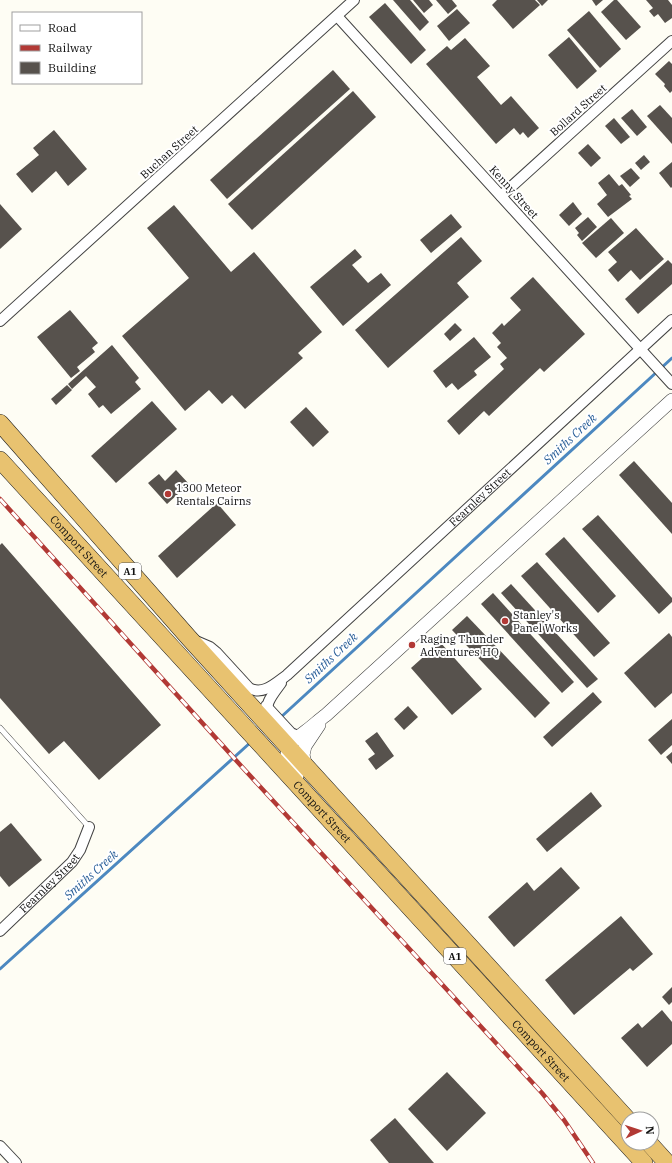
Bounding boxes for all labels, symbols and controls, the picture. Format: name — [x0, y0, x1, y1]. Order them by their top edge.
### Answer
legend — [12, 12, 142, 84]
text: Road — [48, 20, 77, 35]
text: Railway — [48, 40, 93, 55]
text: Building — [48, 60, 96, 75]
street label: Bollard Street — [547, 81, 609, 139]
street label: Buchan Street — [137, 122, 201, 182]
street label: Kenny Street — [487, 163, 542, 222]
water label: Smiths Creek — [539, 410, 600, 468]
street label: Fearnley Street — [446, 465, 514, 529]
place label: 1300 Meteor Rentals Cairns — [176, 481, 251, 508]
marker: 1300 Meteor Rentals Cairns — [163, 489, 173, 499]
street label: Comport Street — [47, 512, 111, 580]
road number: A1 — [119, 563, 141, 579]
place label: Stanley's Panel Works — [513, 608, 578, 635]
marker: Stanley's Panel Works — [500, 616, 510, 626]
water label: Smiths Creek — [300, 629, 361, 687]
place label: Raging Thunder Adventures HQ — [420, 632, 504, 659]
marker: Raging Thunder Adventures HQ — [407, 640, 417, 650]
street label: Comport Street — [290, 778, 354, 846]
water label: Smiths Creek — [60, 846, 121, 903]
street label: Fearnley Street — [16, 851, 83, 916]
road number: A1 — [444, 948, 466, 964]
street label: Comport Street — [509, 1017, 573, 1085]
north arrow — [620, 1111, 660, 1151]
text: N — [643, 1126, 657, 1135]

